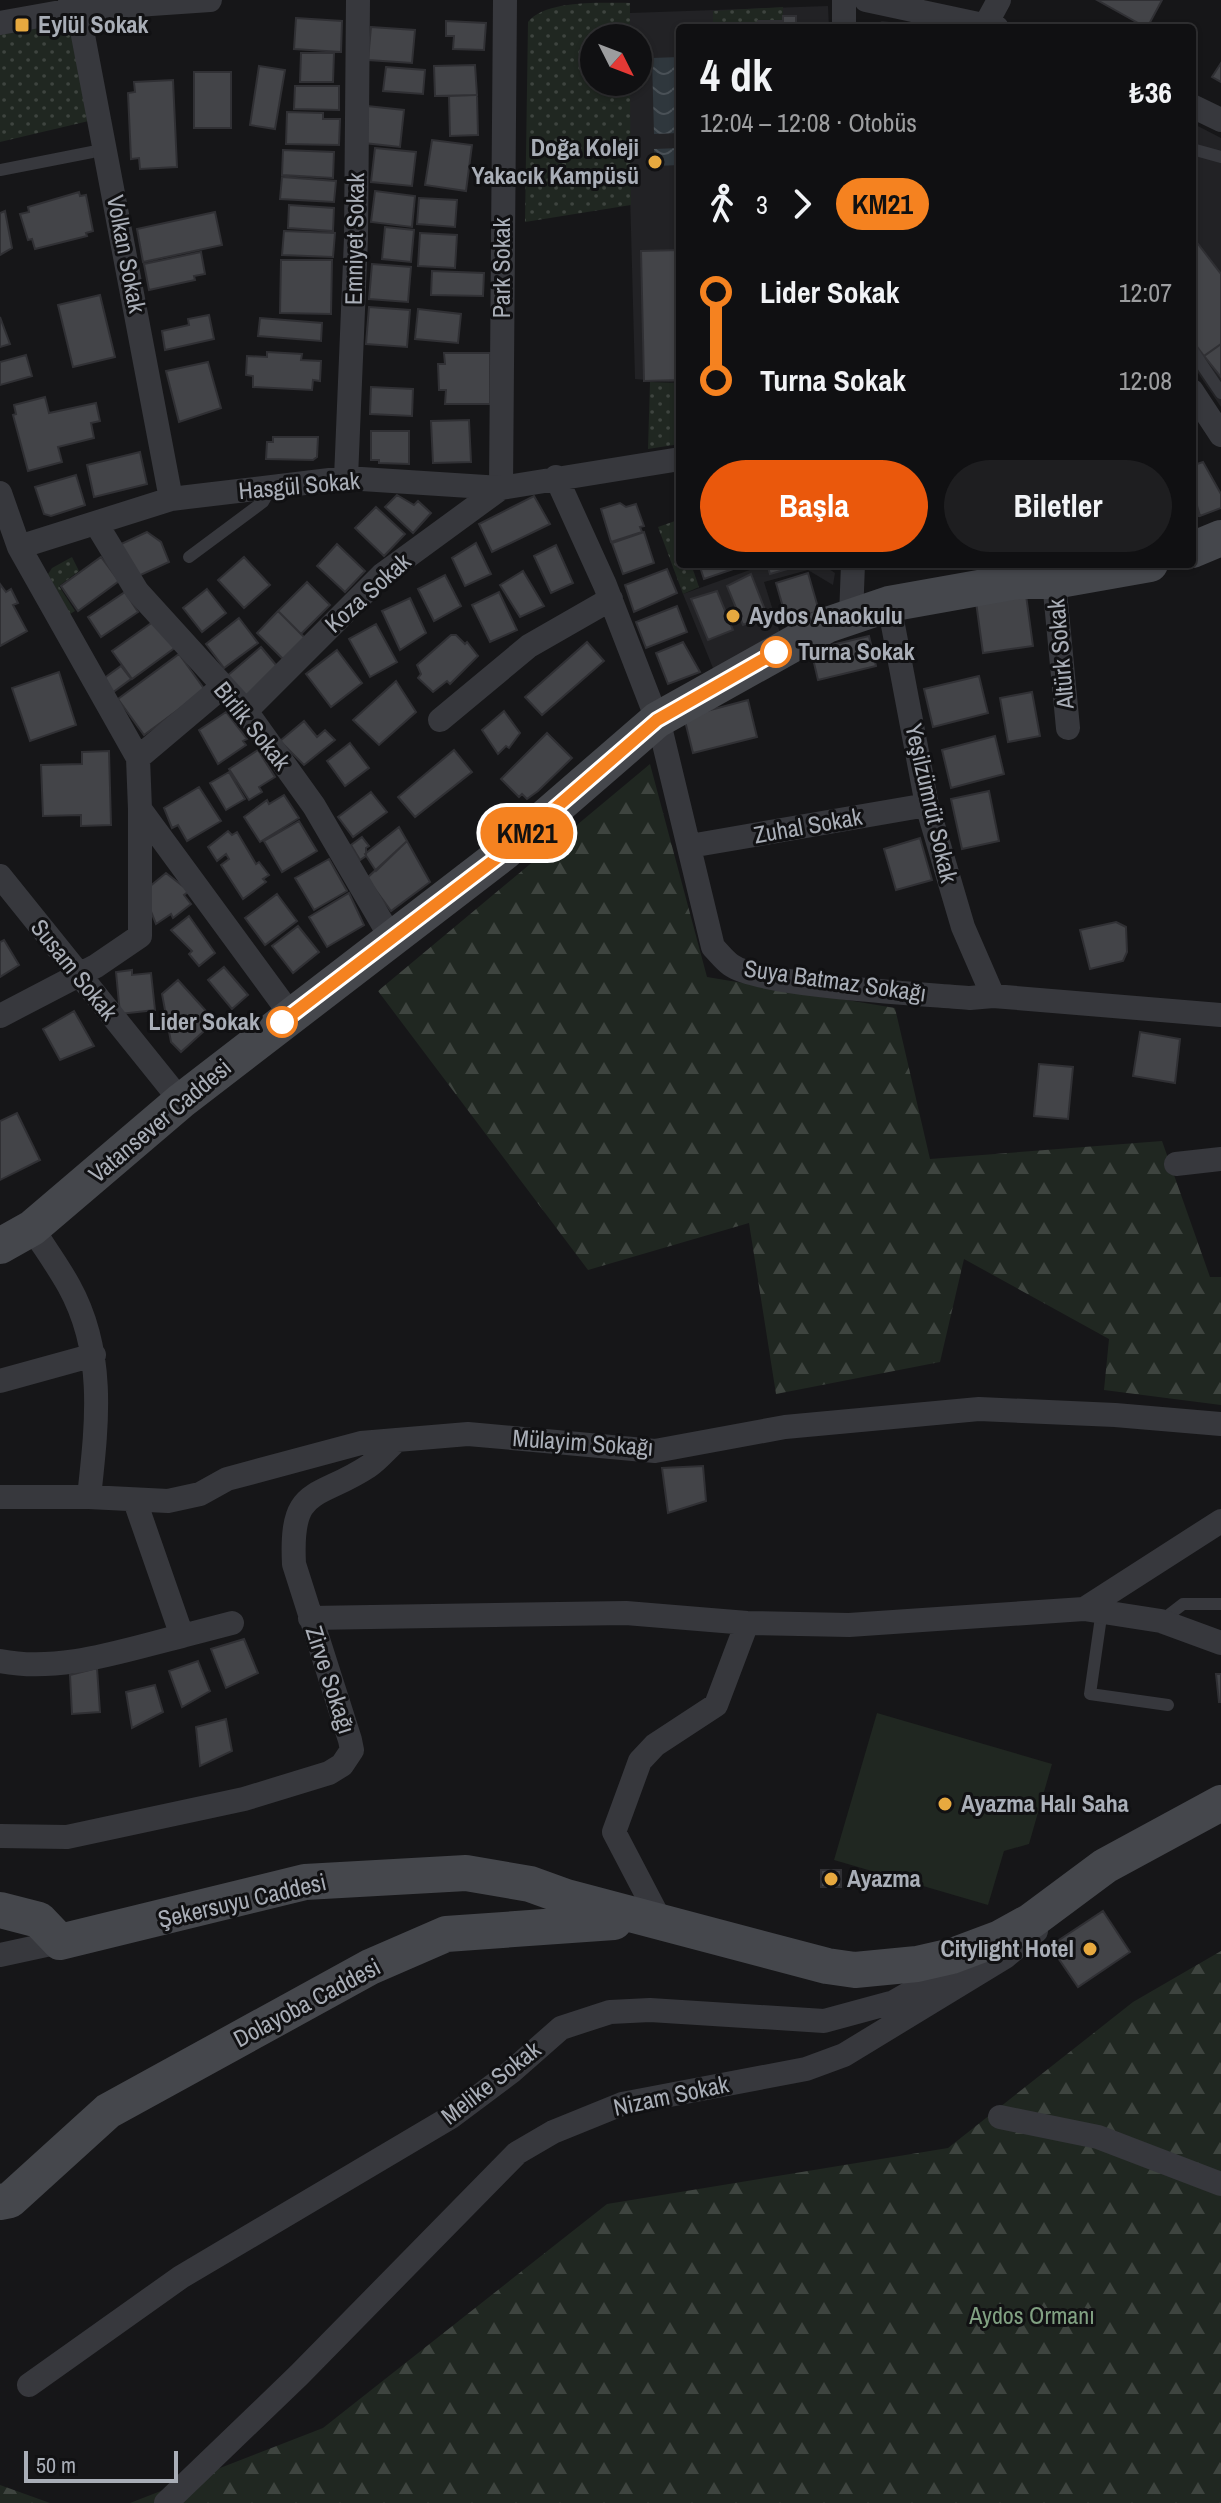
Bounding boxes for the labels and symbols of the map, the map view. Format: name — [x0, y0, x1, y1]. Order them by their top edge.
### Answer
place label: Eylül Sokak — [38, 8, 149, 40]
marker: Eylül Sokak — [13, 16, 31, 34]
north arrow — [580, 24, 652, 96]
place label: Doğa Koleji Yakacık Kampüsü — [472, 131, 639, 191]
marker: Doğa Koleji Yakacık Kampüsü — [646, 153, 664, 171]
street label: Emniyet Sokak — [337, 172, 371, 305]
street label: Volkan Sokak — [100, 192, 154, 316]
street label: Park Sokak — [485, 218, 517, 318]
street label: Hasgül Sokak — [237, 464, 361, 506]
street label: Koza Sokak — [318, 545, 417, 639]
street label: Altürk Sokak — [1039, 598, 1081, 712]
place label: Aydos Anaokulu — [749, 599, 903, 631]
marker: Aydos Anaokulu — [724, 607, 742, 625]
place label: Turna Sokak — [798, 635, 915, 667]
marker: Turna Sokak — [761, 637, 791, 667]
street label: Birlik Sokak — [207, 675, 298, 776]
street label: Yeşilzümrüt Sokak — [898, 720, 966, 886]
street label: Zuhal Sokak — [751, 800, 865, 850]
line badge: KM21 — [471, 807, 583, 859]
street label: Susam Sokak — [24, 912, 126, 1027]
street label: Suya Batmaz Sokağı — [742, 951, 928, 1009]
place label: Lider Sokak — [148, 1005, 260, 1037]
marker: Lider Sokak — [267, 1007, 297, 1037]
street label: Vatansever Caddesi — [81, 1051, 237, 1189]
street label: Mülayim Sokağı — [512, 1421, 655, 1463]
street label: Zirve Sokağı — [298, 1622, 363, 1738]
place label: Ayazma Halı Saha — [961, 1787, 1129, 1819]
marker: Ayazma Halı Saha — [936, 1795, 954, 1813]
place label: Ayazma — [847, 1862, 921, 1894]
street label: Şekersuyu Caddesi — [155, 1865, 329, 1935]
marker: Ayazma — [822, 1870, 840, 1888]
place label: Citylight Hotel — [941, 1932, 1074, 1964]
marker: Citylight Hotel — [1081, 1940, 1099, 1958]
street label: Dolayoba Caddesi — [228, 1950, 386, 2054]
street label: Melike Sokak — [434, 2033, 547, 2131]
street label: Nizam Sokak — [610, 2067, 732, 2123]
park label: Aydos Ormanı — [968, 2299, 1095, 2331]
scale bar — [24, 2447, 178, 2483]

